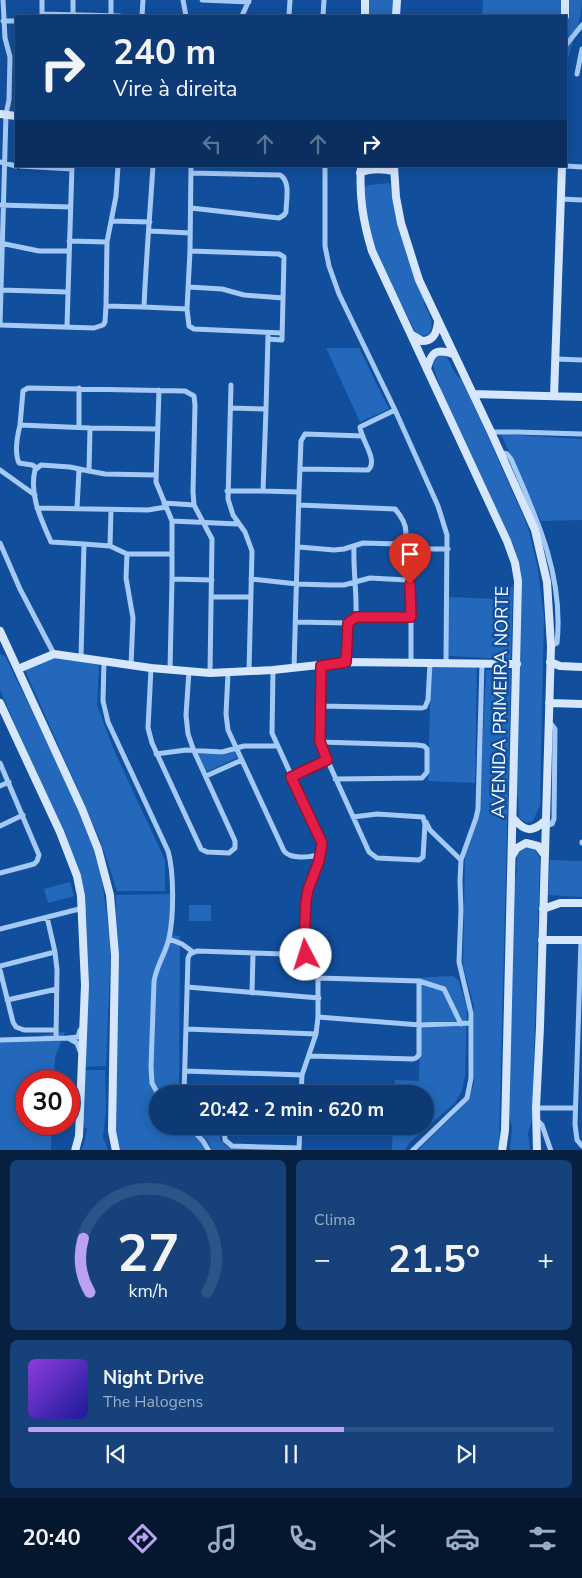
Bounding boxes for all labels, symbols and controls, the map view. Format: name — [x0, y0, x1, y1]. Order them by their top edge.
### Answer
text: 240 m — [113, 29, 216, 76]
icon: right — [30, 35, 95, 100]
text: Vire à direita — [113, 74, 238, 104]
icon: left — [198, 130, 226, 158]
icon: ahead — [251, 130, 279, 158]
icon: ahead — [304, 130, 332, 158]
icon: right — [357, 130, 385, 158]
pin — [389, 533, 431, 584]
icon: arrive — [396, 540, 424, 568]
street label: AVENIDA PRIMEIRA NORTE — [486, 586, 514, 818]
position arrow — [279, 928, 331, 980]
speed limit sign: 30 — [15, 1070, 80, 1135]
text: 20:42 · 2 min · 620 m — [199, 1097, 384, 1123]
text: Clima — [314, 1209, 355, 1231]
text: 27 — [117, 1218, 179, 1289]
text: 21.5° — [388, 1234, 480, 1285]
text: − — [314, 1241, 331, 1279]
text: + — [537, 1241, 554, 1279]
text: km/h — [128, 1279, 168, 1303]
text: Night Drive — [103, 1365, 204, 1391]
text: The Halogens — [103, 1391, 203, 1413]
icon: previous — [102, 1440, 130, 1468]
icon: pause — [277, 1440, 305, 1468]
icon: next — [452, 1440, 480, 1468]
icon: directions — [125, 1521, 160, 1556]
icon: music — [205, 1521, 240, 1556]
icon: phone — [285, 1521, 320, 1556]
icon: climate — [365, 1521, 400, 1556]
icon: car — [445, 1521, 480, 1556]
icon: filters — [525, 1521, 560, 1556]
text: 20:40 — [22, 1523, 81, 1553]

